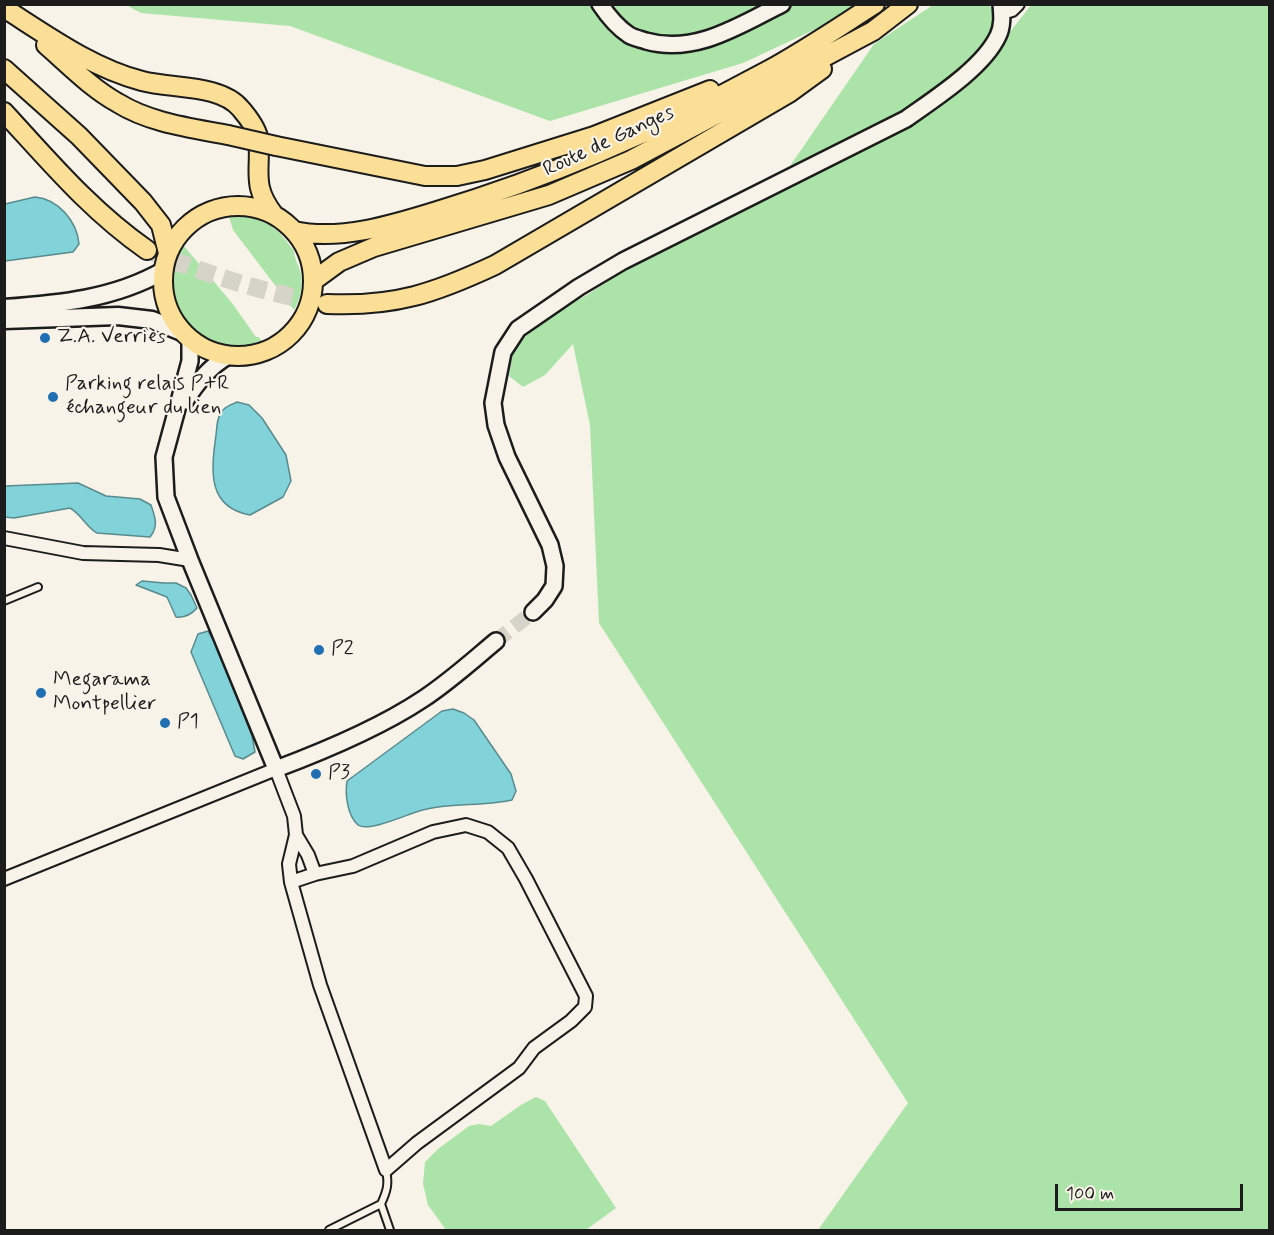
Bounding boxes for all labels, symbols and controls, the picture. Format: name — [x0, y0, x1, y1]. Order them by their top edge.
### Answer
street label: Route de Ganges — [540, 101, 678, 183]
place label: Z.A. Verriès — [57, 325, 166, 351]
marker: Z.A. Verriès — [38, 331, 52, 345]
place label: Parking relais P+R échangeur du lien — [65, 372, 229, 422]
marker: Parking relais P+R échangeur du lien — [46, 390, 60, 404]
place label: P2 — [331, 637, 354, 663]
marker: P2 — [312, 643, 326, 657]
place label: Megarama Montpellier — [53, 668, 156, 718]
marker: Megarama Montpellier — [34, 686, 48, 700]
place label: P1 — [177, 710, 199, 736]
marker: P1 — [158, 716, 172, 730]
place label: P3 — [328, 761, 350, 787]
marker: P3 — [309, 767, 323, 781]
scale bar — [1058, 1172, 1246, 1210]
text: 100 m — [1066, 1182, 1114, 1206]

